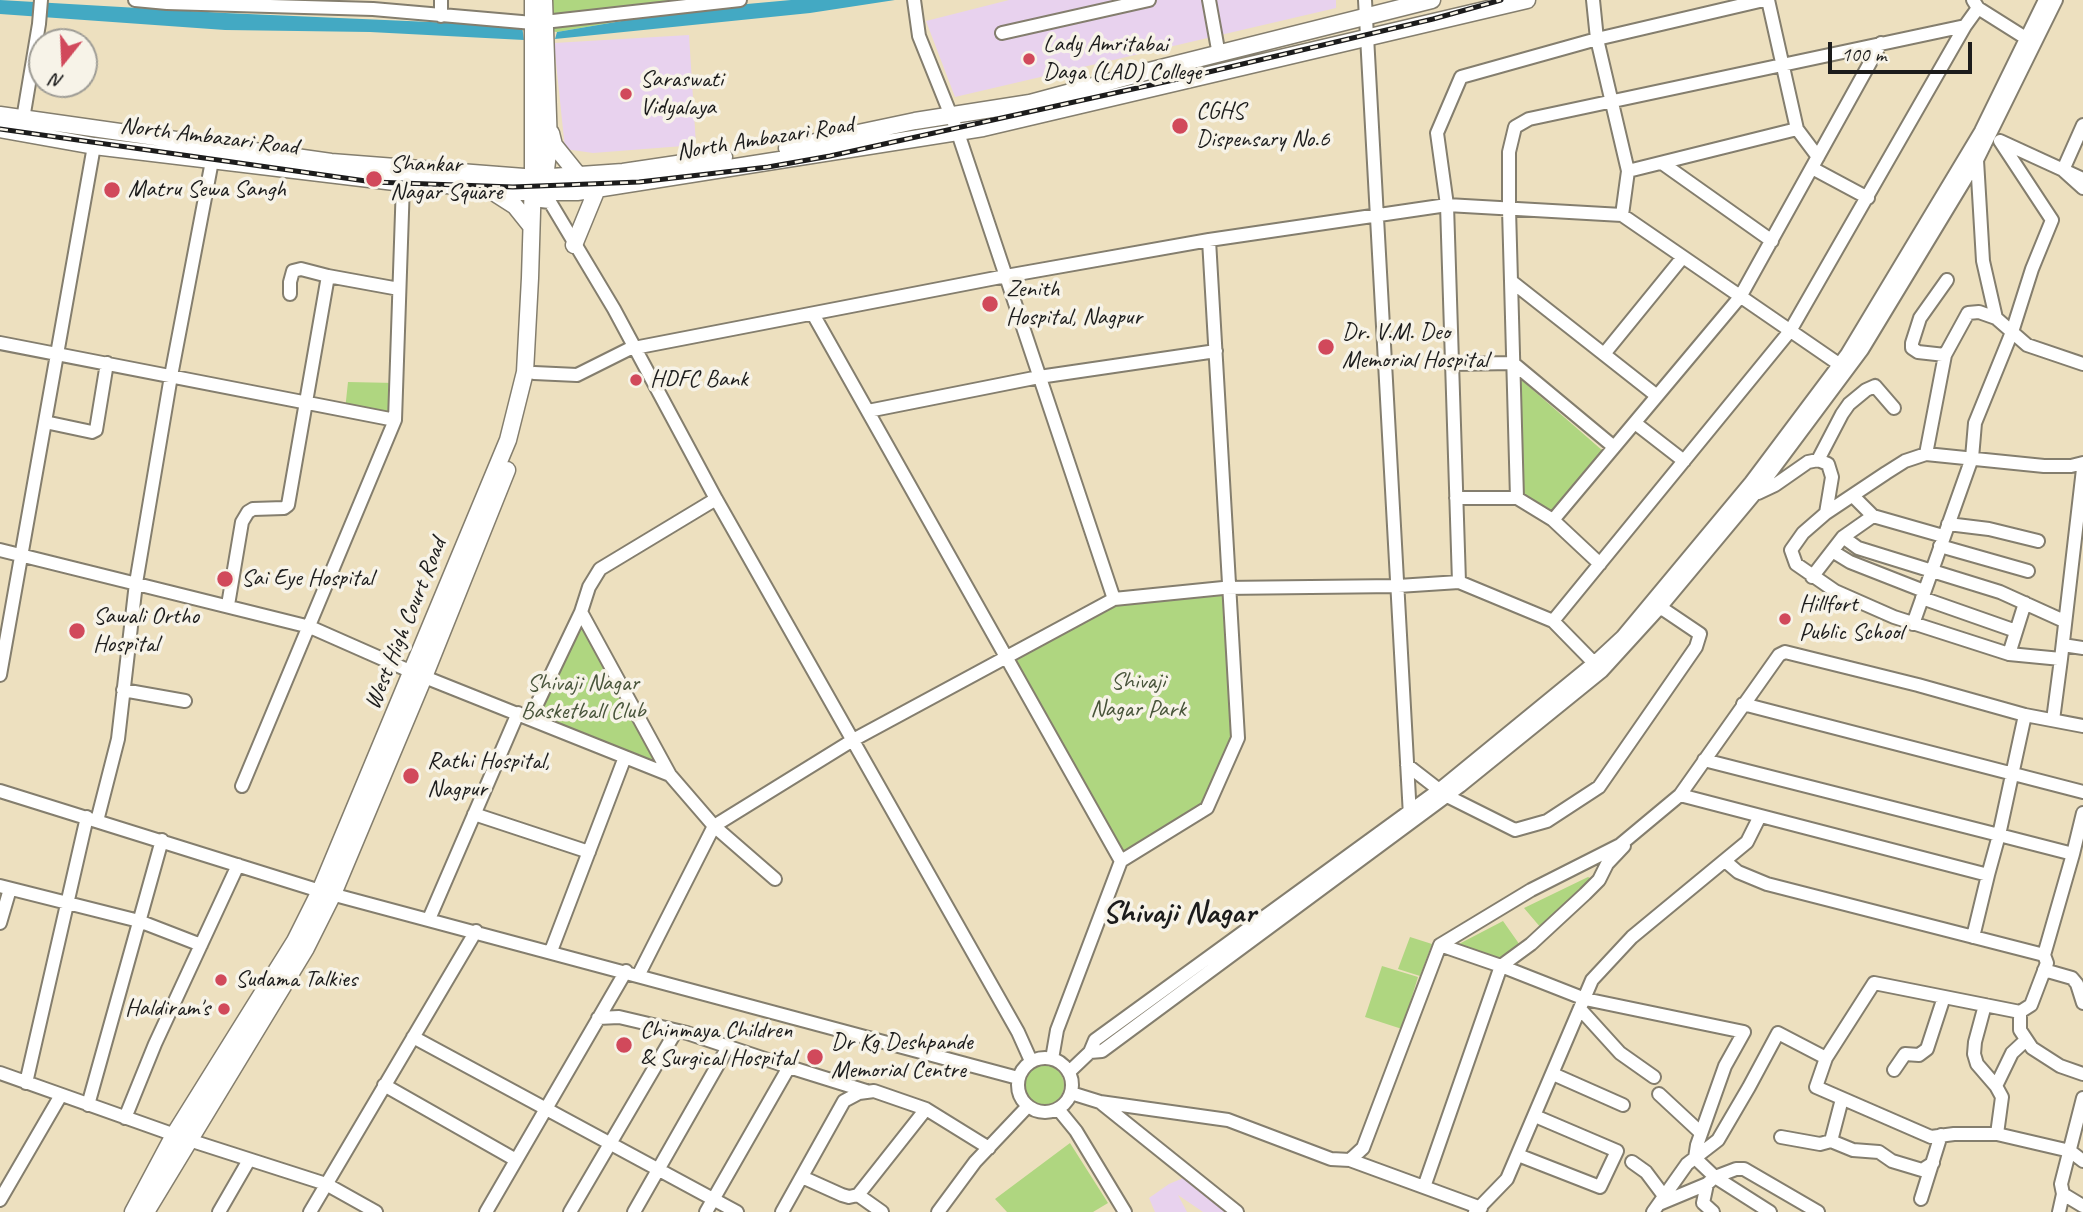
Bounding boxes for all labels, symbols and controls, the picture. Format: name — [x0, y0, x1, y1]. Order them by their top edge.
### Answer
north arrow — [28, 28, 98, 98]
scale bar — [1831, 28, 1974, 72]
place label: Lady Amritabai Daga (LAD) College — [1043, 31, 1201, 87]
text: 100 m — [1841, 41, 1886, 67]
marker: Lady Amritabai Daga (LAD) College — [1021, 51, 1037, 67]
place label: Saraswati Vidyalaya — [640, 66, 723, 122]
text: N — [48, 68, 66, 94]
marker: Saraswati Vidyalaya — [618, 86, 634, 102]
place label: CGHS Dispensary No.6 — [1196, 98, 1330, 154]
street label: North Ambazari Road — [674, 111, 856, 167]
street label: North Ambazari Road — [118, 112, 300, 162]
marker: CGHS Dispensary No.6 — [1170, 116, 1190, 136]
place label: Shankar Nagar Square — [390, 151, 502, 207]
marker: Shankar Nagar Square — [364, 169, 384, 189]
place label: Matru Sewa Sangh — [128, 176, 286, 204]
marker: Matru Sewa Sangh — [102, 180, 122, 200]
place label: Zenith Hospital, Nagpur — [1006, 276, 1142, 332]
marker: Zenith Hospital, Nagpur — [980, 294, 1000, 314]
place label: Dr. V.M. Deo Memorial Hospital — [1342, 319, 1488, 375]
marker: Dr. V.M. Deo Memorial Hospital — [1316, 337, 1336, 357]
place label: HDFC Bank — [650, 366, 748, 394]
marker: HDFC Bank — [628, 372, 644, 388]
street label: West High Court Road — [359, 534, 453, 714]
place label: Sai Eye Hospital — [241, 565, 373, 593]
marker: Sai Eye Hospital — [215, 569, 235, 589]
place label: Hillfort Public School — [1799, 591, 1903, 647]
place label: Sawali Ortho Hospital — [93, 603, 199, 659]
marker: Hillfort Public School — [1777, 611, 1793, 627]
marker: Sawali Ortho Hospital — [67, 621, 87, 641]
park label: Shivaji Nagar Park — [1090, 668, 1186, 724]
park label: Shivaji Nagar Basketball Club — [521, 670, 645, 726]
place label: Rathi Hospital, Nagpur — [427, 748, 550, 804]
marker: Rathi Hospital, Nagpur — [401, 766, 421, 786]
district label: Shivaji Nagar — [1103, 895, 1255, 933]
place label: Sudama Talkies — [235, 966, 357, 994]
marker: Sudama Talkies — [213, 972, 229, 988]
place label: Haldiram's — [125, 995, 210, 1023]
marker: Haldiram's — [216, 1001, 232, 1017]
place label: Chinmaya Children & Surgical Hospital — [640, 1017, 795, 1073]
place label: Dr Kg Deshpande Memorial Centre — [831, 1029, 973, 1085]
marker: Chinmaya Children & Surgical Hospital — [614, 1035, 634, 1055]
marker: Dr Kg Deshpande Memorial Centre — [805, 1047, 825, 1067]

